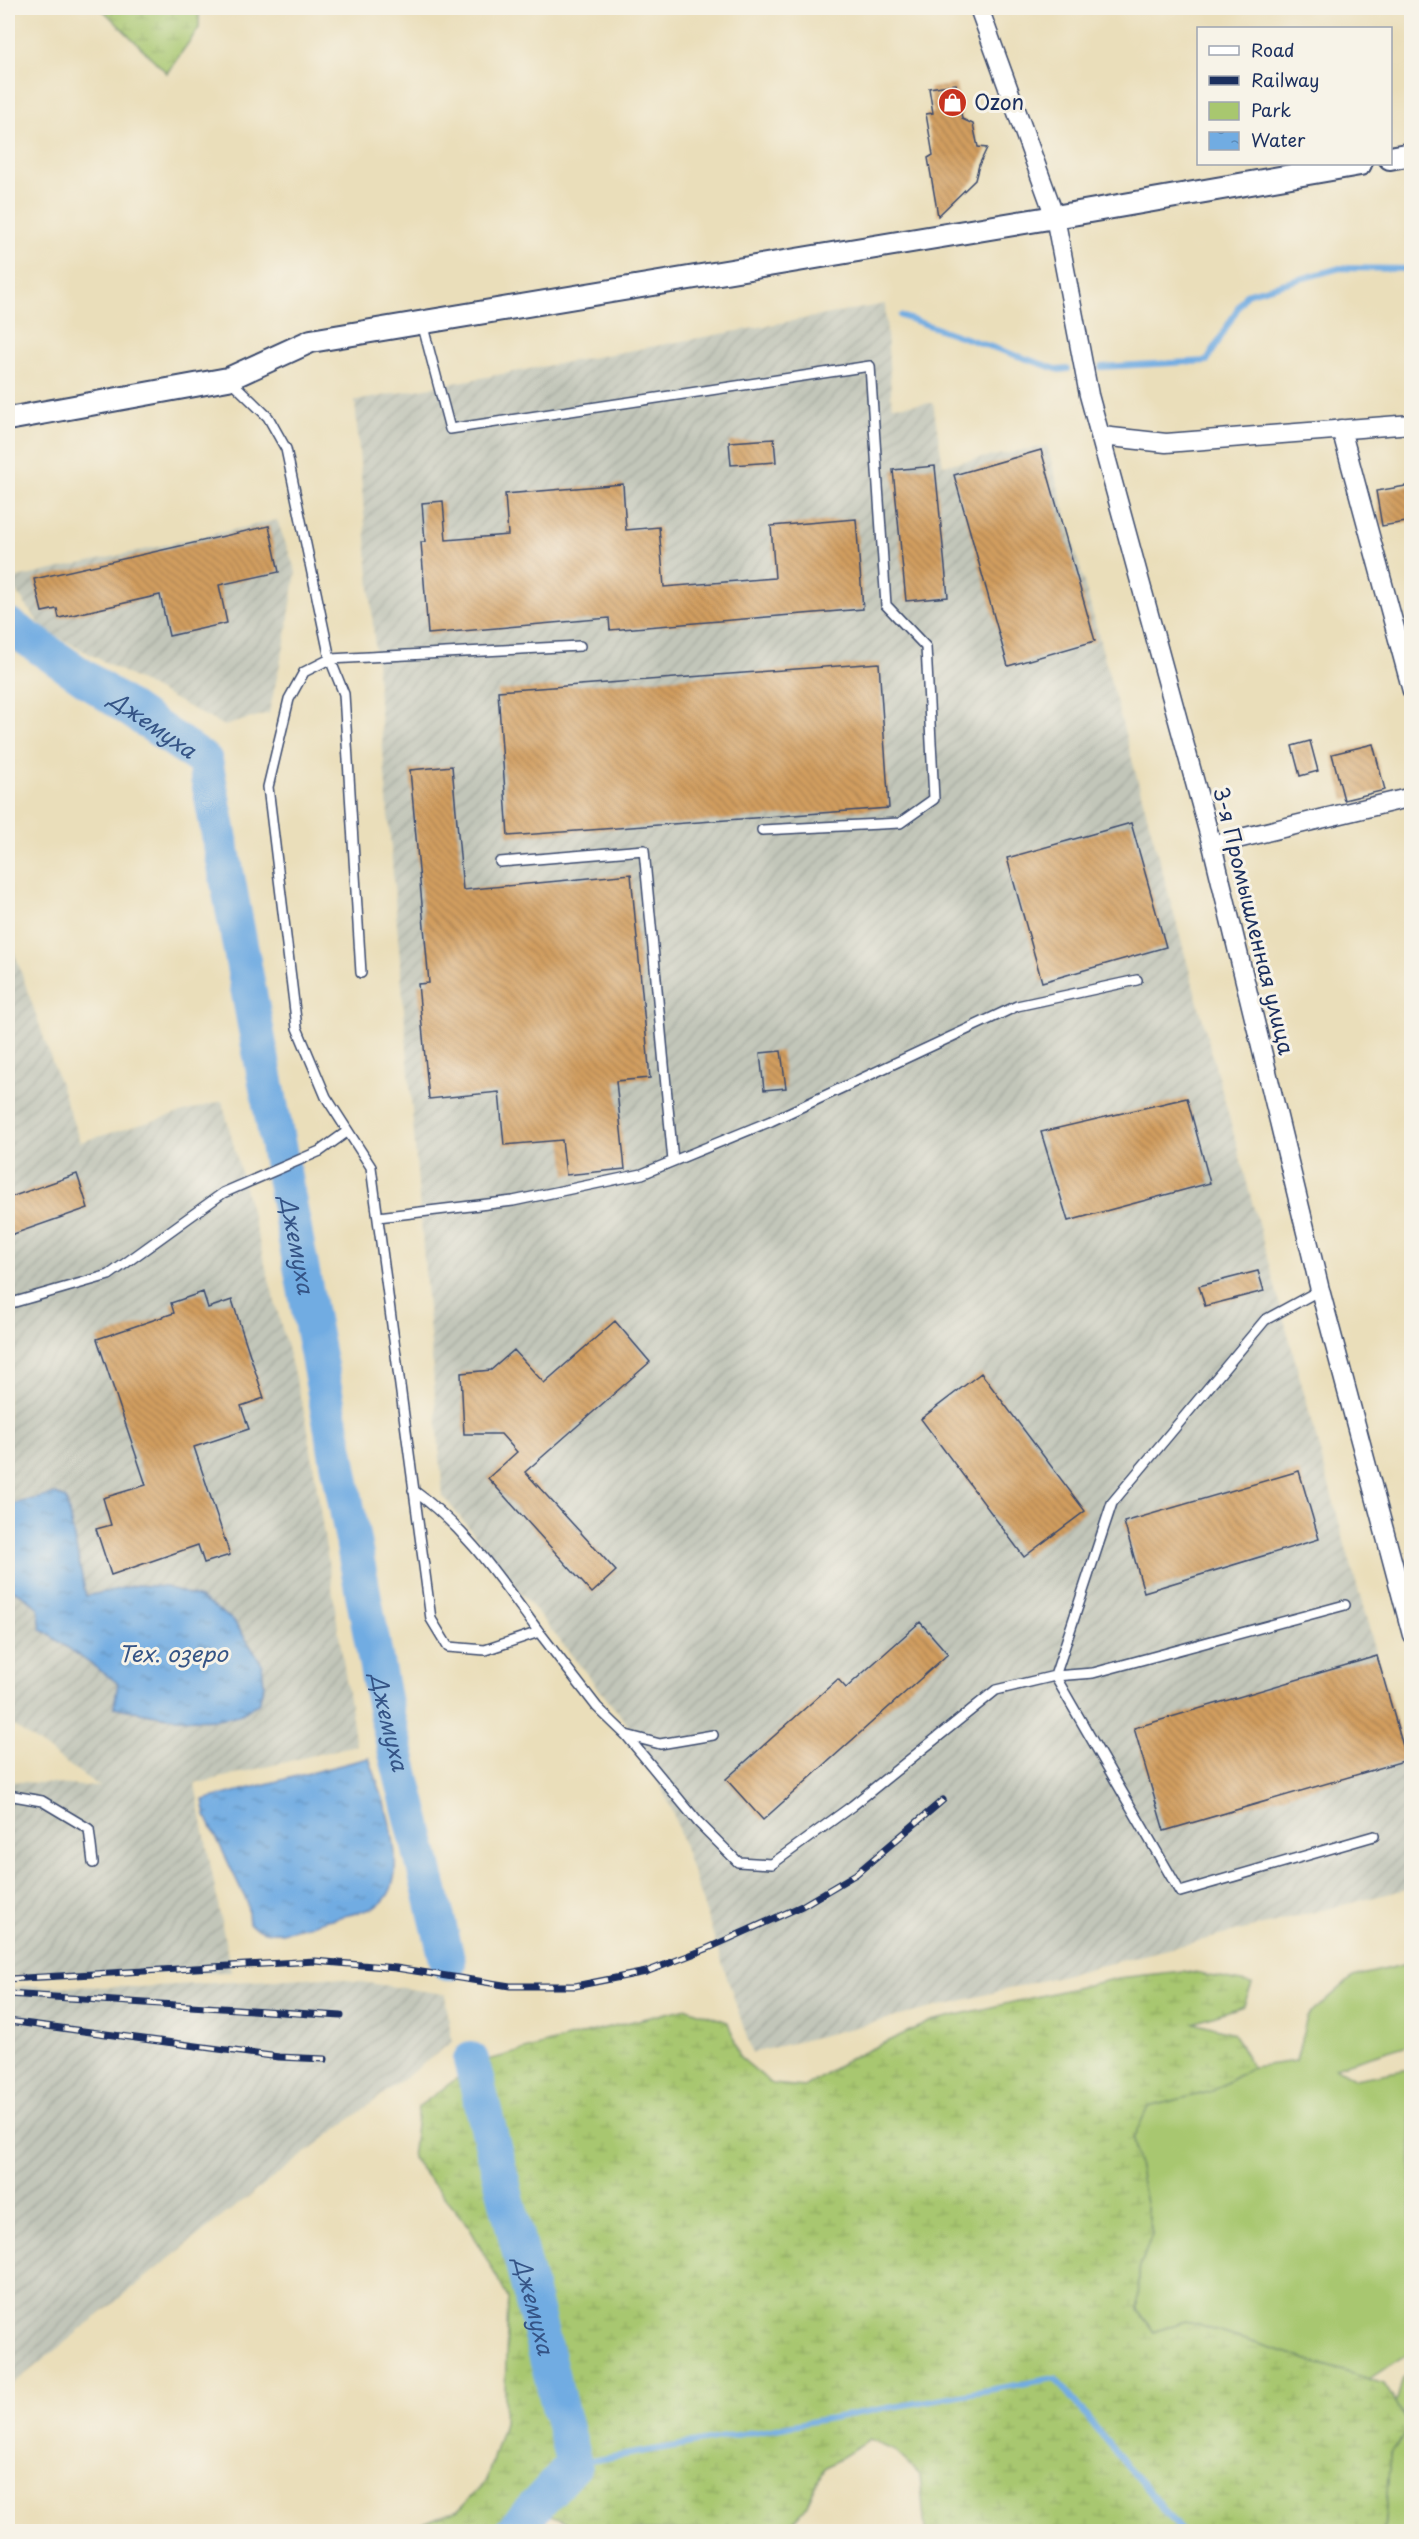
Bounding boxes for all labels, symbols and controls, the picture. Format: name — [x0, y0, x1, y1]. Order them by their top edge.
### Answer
legend — [1197, 27, 1392, 165]
text: Road — [1251, 36, 1295, 63]
text: Railway — [1251, 66, 1319, 93]
place label: Ozon — [974, 85, 1024, 117]
shop icon: Ozon — [937, 87, 969, 119]
text: Park — [1251, 96, 1291, 123]
text: Water — [1251, 126, 1306, 153]
water label: Джемуха — [102, 681, 204, 766]
street label: 3-я Промышленная улица — [1206, 783, 1304, 1059]
water label: Джемуха — [272, 1191, 324, 1297]
water label: Тех. озеро — [118, 1636, 229, 1669]
water label: Джемуха — [363, 1668, 418, 1775]
water label: Джемуха — [506, 2252, 564, 2358]

